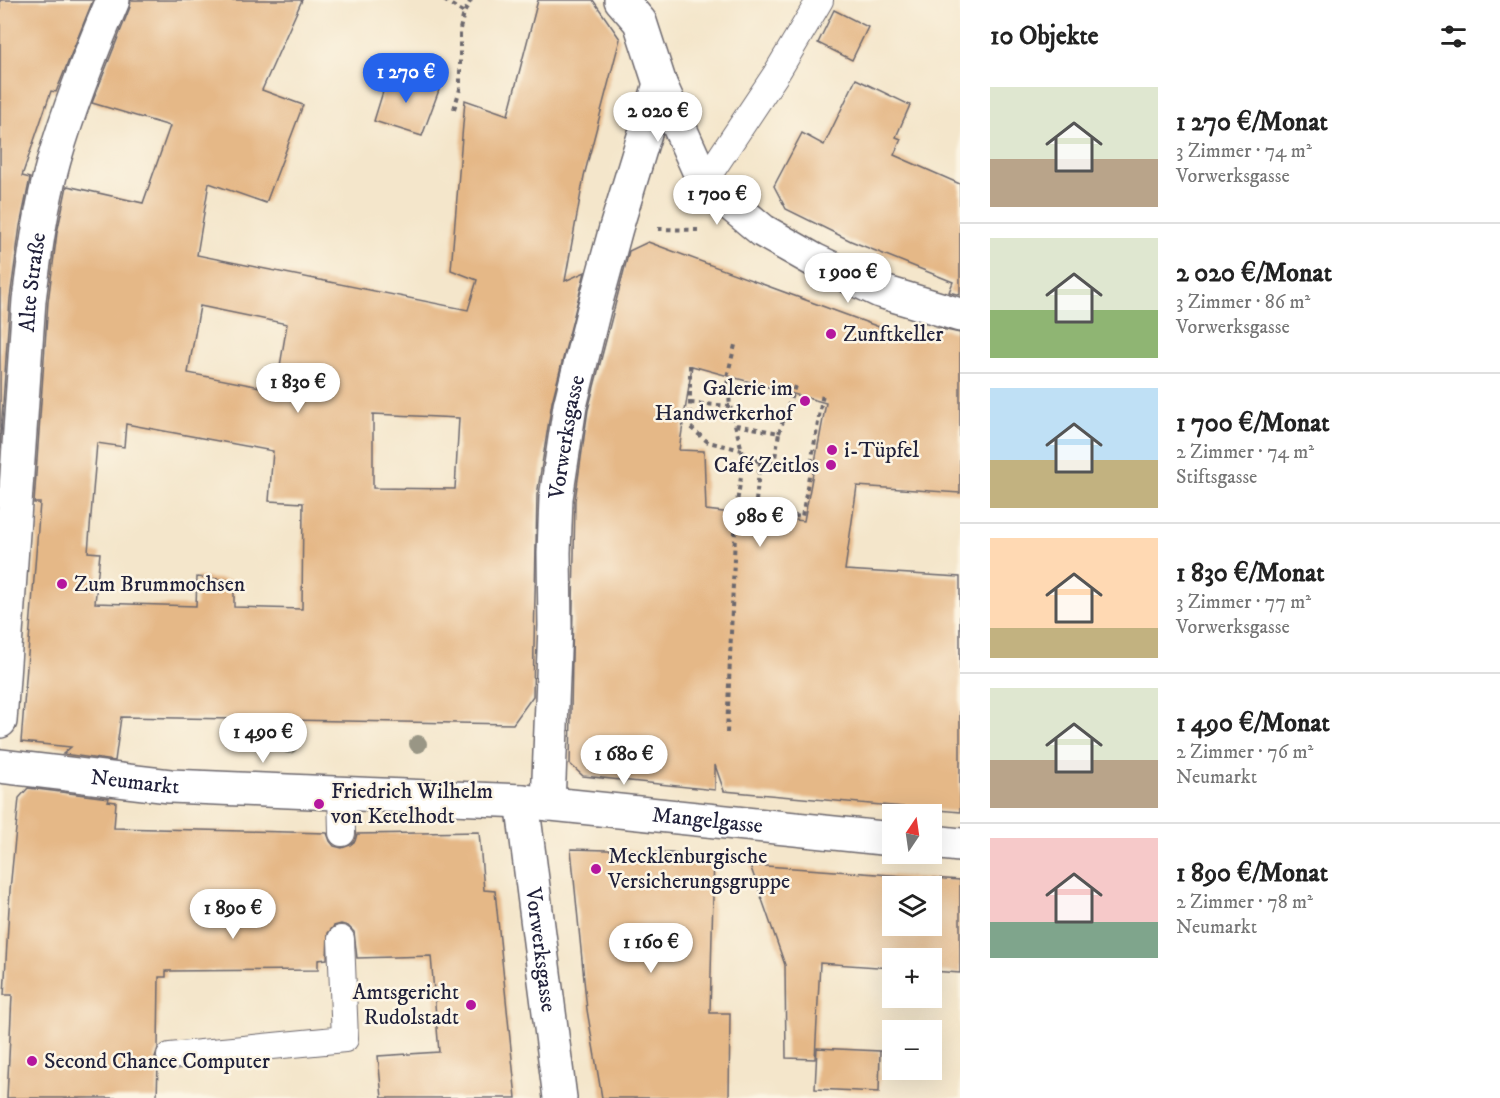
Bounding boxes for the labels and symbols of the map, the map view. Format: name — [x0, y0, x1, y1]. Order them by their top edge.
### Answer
pin: 1 270 € — [351, 53, 461, 104]
pin: 2 020 € — [603, 92, 713, 143]
pin: 1 700 € — [662, 175, 772, 226]
street label: Alte Straße — [13, 231, 52, 333]
pin: 1 900 € — [793, 253, 903, 304]
place label: Zunftkeller — [843, 321, 944, 348]
marker: Zunftkeller — [824, 327, 838, 341]
pin: 1 830 € — [243, 363, 353, 414]
street label: Vorwerksgasse — [542, 372, 591, 502]
place label: Galerie im Handwerkerhof — [655, 375, 797, 427]
marker: Galerie im Handwerkerhof — [798, 394, 812, 408]
place label: i-Tüpfel — [844, 437, 919, 464]
marker: i-Tüpfel — [825, 443, 839, 457]
place label: Café Zeitlos — [714, 452, 819, 479]
marker: Café Zeitlos — [824, 458, 838, 472]
pin: 980 € — [718, 497, 802, 548]
place label: Zum Brummochsen — [74, 571, 246, 598]
marker: Zum Brummochsen — [55, 577, 69, 591]
pin: 1 490 € — [208, 713, 318, 764]
pin: 1 680 € — [569, 735, 679, 786]
street label: Neumarkt — [89, 763, 180, 800]
place label: Friedrich Wilhelm von Ketelhodt — [330, 778, 493, 830]
marker: Friedrich Wilhelm von Ketelhodt — [312, 797, 326, 811]
street label: Mangelgasse — [651, 801, 764, 839]
north arrow — [882, 804, 942, 864]
place label: Mecklenburgische Versicherungsgruppe — [607, 843, 790, 895]
marker: Mecklenburgische Versicherungsgruppe — [589, 862, 603, 876]
street label: Vorwerksgasse — [520, 885, 562, 1014]
pin: 1 890 € — [178, 889, 288, 940]
pin: 1 160 € — [596, 923, 706, 974]
place label: Amtsgericht Rudolstadt — [353, 979, 459, 1031]
marker: Amtsgericht Rudolstadt — [464, 998, 478, 1012]
place label: Second Chance Computer — [44, 1048, 271, 1075]
marker: Second Chance Computer — [25, 1054, 39, 1068]

